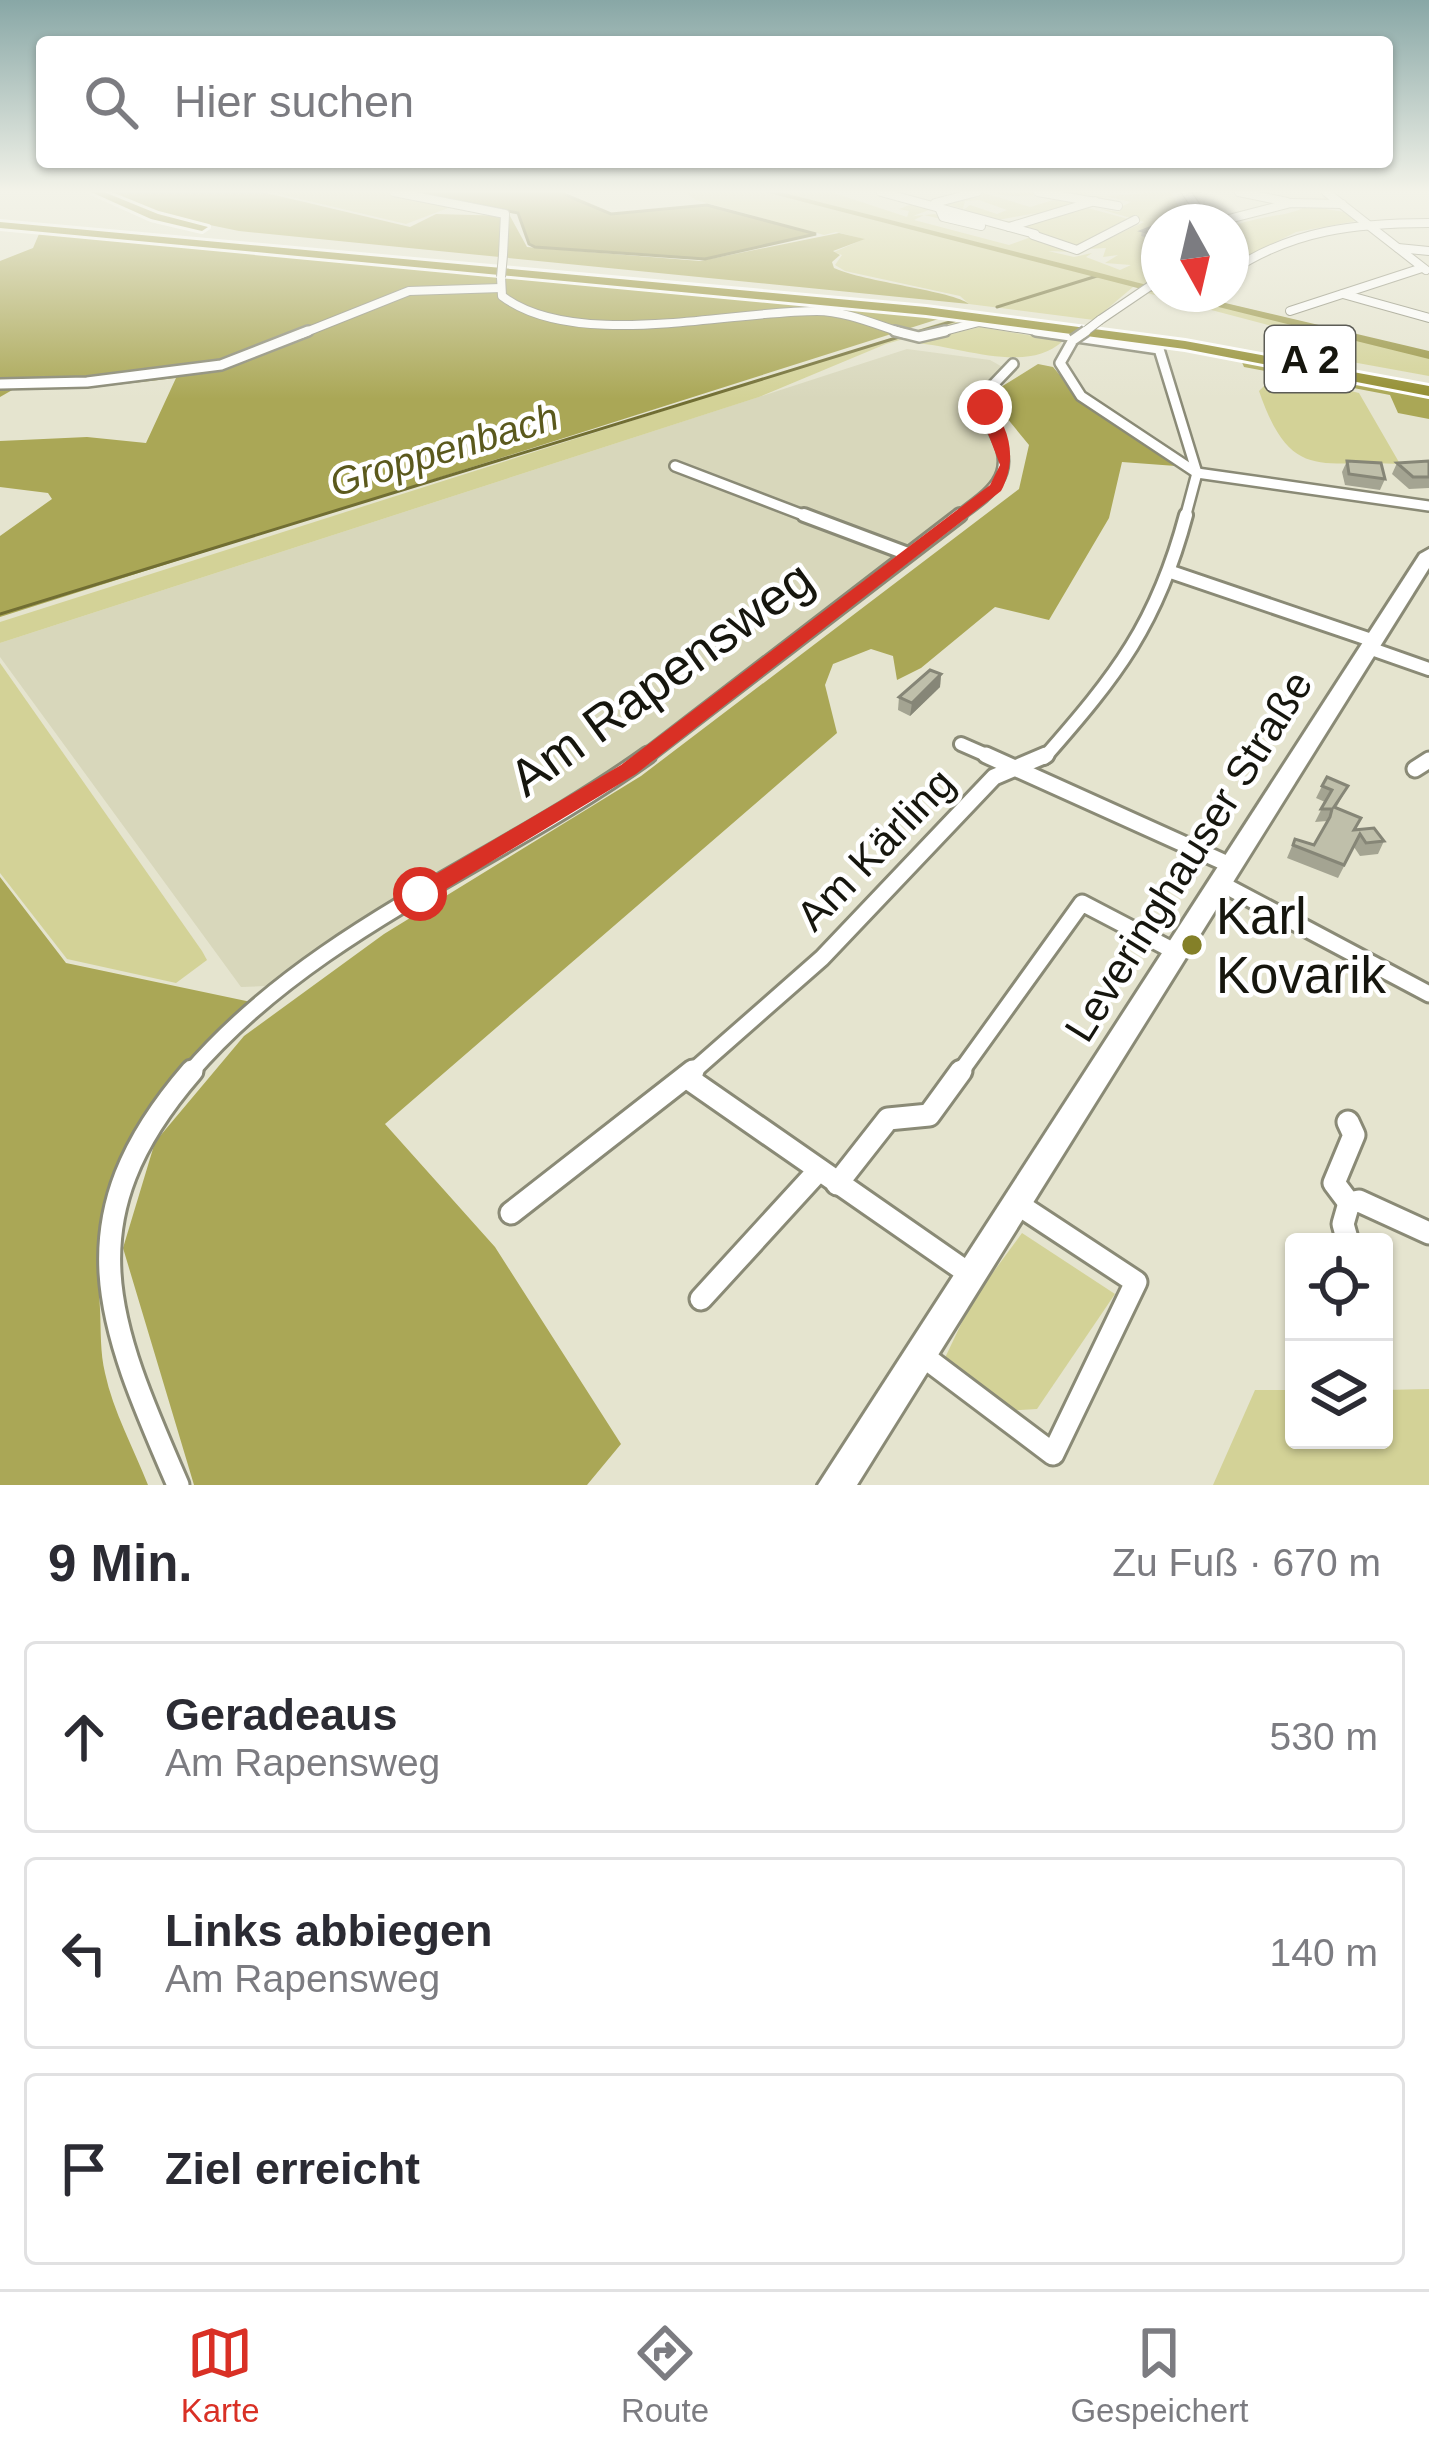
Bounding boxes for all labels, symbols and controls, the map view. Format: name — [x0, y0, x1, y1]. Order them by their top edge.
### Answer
search box — [36, 36, 1393, 168]
icon: search — [78, 69, 144, 135]
text: Hier suchen — [174, 76, 414, 127]
north arrow — [1141, 204, 1249, 312]
road number: A 2 — [1265, 326, 1355, 392]
route end — [958, 380, 1012, 434]
water label: Groppenbach — [325, 394, 563, 505]
street label: Am Rapensweg — [499, 550, 824, 807]
street label: Leveringhauser Straße — [1055, 663, 1322, 1050]
street label: Am Kärling — [787, 759, 964, 940]
route start — [393, 867, 447, 921]
place label: Karl Kovarik — [1216, 888, 1387, 1004]
marker: Karl Kovarik — [1179, 932, 1205, 958]
map controls — [1285, 1233, 1393, 1449]
button: locate — [1285, 1233, 1393, 1341]
button: layers — [1285, 1341, 1393, 1449]
text: 9 Min. — [48, 1535, 193, 1592]
text: Zu Fuß · 670 m — [1112, 1541, 1381, 1584]
text: Geradeaus — [165, 1689, 398, 1740]
icon: ahead — [51, 1704, 117, 1770]
text: 530 m — [1270, 1715, 1378, 1758]
text: Am Rapensweg — [165, 1741, 440, 1784]
text: Links abbiegen — [165, 1905, 493, 1956]
icon: left — [51, 1920, 117, 1986]
text: 140 m — [1270, 1931, 1378, 1974]
text: Am Rapensweg — [165, 1957, 440, 2000]
icon: arrive — [51, 2136, 117, 2202]
text: Ziel erreicht — [165, 2143, 420, 2194]
tab: Karte — [181, 2320, 260, 2430]
tab: Route — [621, 2320, 709, 2430]
tab: Gespeichert — [1070, 2320, 1248, 2430]

